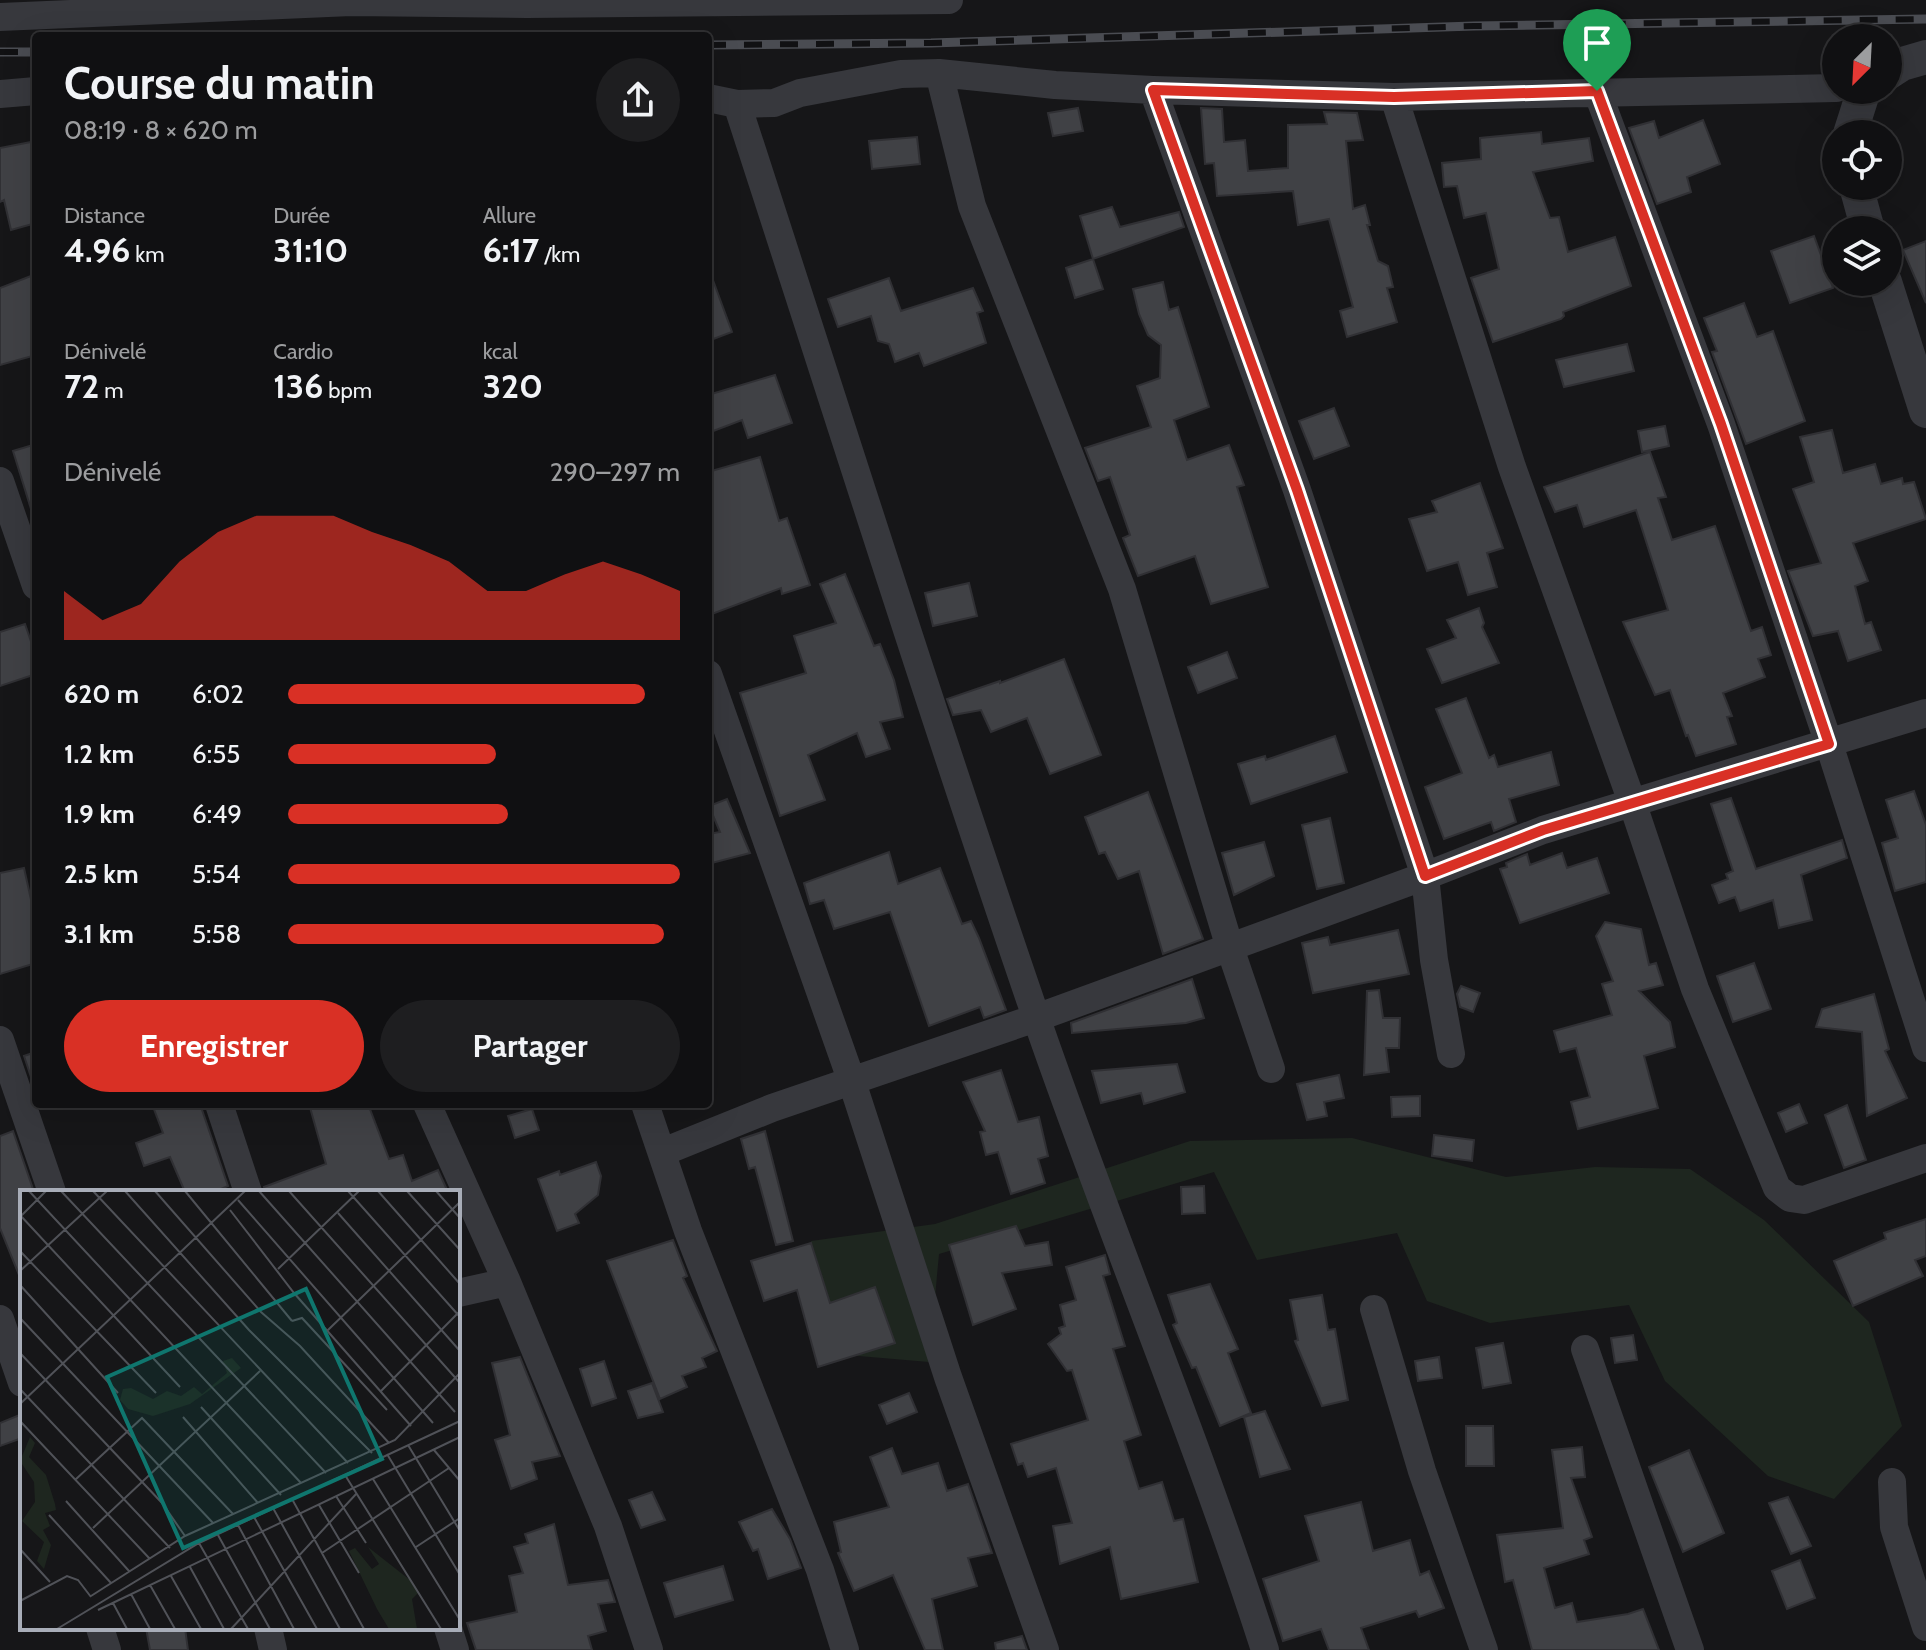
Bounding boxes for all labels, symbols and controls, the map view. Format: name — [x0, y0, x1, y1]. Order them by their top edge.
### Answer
pin — [1563, 9, 1631, 91]
icon: arrive — [1575, 21, 1619, 65]
north arrow — [1822, 24, 1902, 104]
map controls — [1822, 24, 1902, 296]
text: Course du matin — [64, 57, 375, 110]
button: share — [596, 58, 680, 142]
text: 08:19 · 8 × 620 m — [64, 114, 258, 146]
button: locate — [1822, 120, 1902, 200]
text: Distance — [64, 202, 145, 229]
text: Durée — [273, 202, 330, 229]
text: Allure — [483, 202, 536, 229]
button: layers — [1822, 216, 1902, 296]
text: 4.96 — [64, 229, 130, 271]
text: 31:10 — [273, 229, 348, 271]
text: 6:17 — [483, 229, 539, 271]
text: km — [130, 241, 164, 268]
text: /km — [539, 241, 580, 268]
text: Dénivelé — [64, 338, 146, 365]
text: Cardio — [273, 338, 333, 365]
text: kcal — [483, 338, 518, 365]
text: 72 — [64, 365, 99, 407]
text: 136 — [273, 365, 323, 407]
text: 320 — [483, 365, 543, 407]
text: m — [99, 377, 124, 404]
text: bpm — [323, 377, 372, 404]
text: Dénivelé — [64, 456, 161, 488]
text: 290–297 m — [550, 456, 680, 488]
text: 620 m — [64, 678, 139, 710]
text: 6:02 — [192, 678, 244, 710]
text: 1.2 km — [64, 738, 134, 770]
text: 6:55 — [192, 738, 240, 770]
text: 1.9 km — [64, 798, 135, 830]
text: 6:49 — [192, 798, 242, 830]
text: 2.5 km — [64, 858, 139, 890]
text: 5:54 — [192, 858, 241, 890]
text: 3.1 km — [64, 918, 134, 950]
text: 5:58 — [192, 918, 241, 950]
button: Enregistrer — [64, 1000, 364, 1092]
button: Partager — [380, 1000, 680, 1092]
inset map — [20, 1190, 460, 1630]

